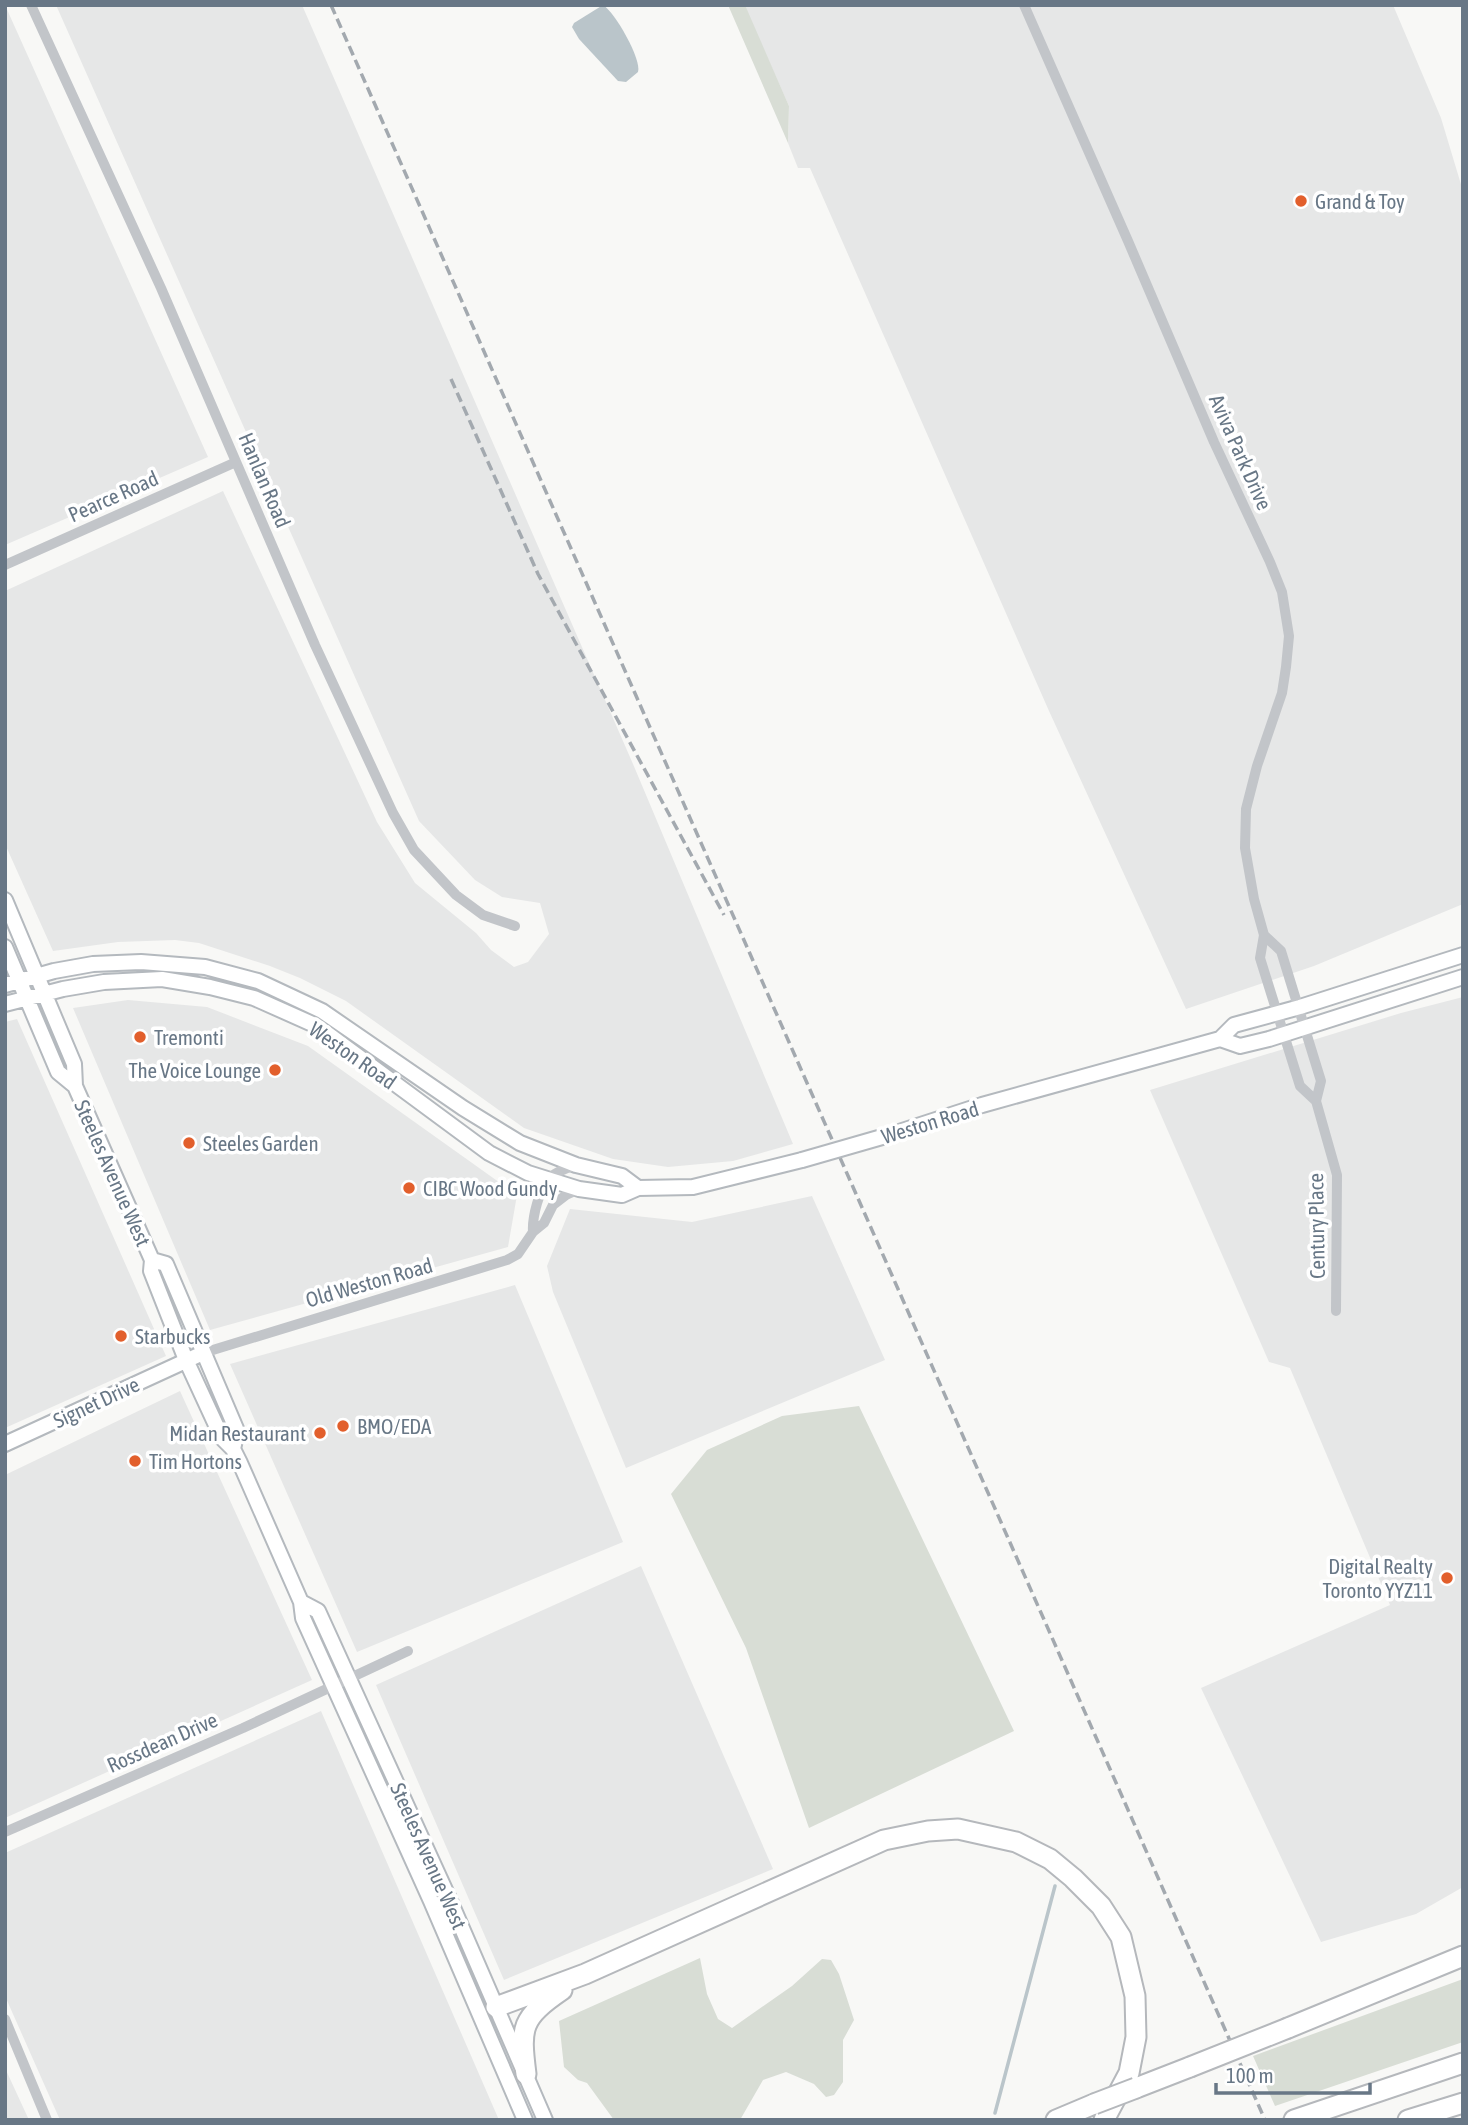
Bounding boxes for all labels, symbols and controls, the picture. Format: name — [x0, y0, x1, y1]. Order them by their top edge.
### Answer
place label: Grand & Toy — [1315, 189, 1405, 213]
marker: Grand & Toy — [1293, 193, 1309, 209]
street label: Aviva Park Drive — [1205, 391, 1277, 513]
street label: Hanlan Road — [234, 429, 296, 531]
street label: Pearce Road — [64, 466, 162, 526]
street label: Weston Road — [305, 1016, 401, 1094]
place label: Tremonti — [154, 1025, 224, 1049]
marker: Tremonti — [132, 1029, 148, 1045]
place label: The Voice Lounge — [129, 1058, 261, 1082]
marker: The Voice Lounge — [267, 1062, 283, 1078]
street label: Steeles Avenue West — [70, 1096, 156, 1250]
street label: Weston Road — [878, 1096, 982, 1148]
place label: Steeles Garden — [203, 1131, 319, 1155]
marker: Steeles Garden — [181, 1135, 197, 1151]
street label: Century Place — [1303, 1173, 1329, 1279]
place label: CIBC Wood Gundy — [423, 1176, 558, 1200]
marker: CIBC Wood Gundy — [401, 1180, 417, 1196]
street label: Old Weston Road — [303, 1252, 435, 1312]
place label: Starbucks — [135, 1324, 210, 1348]
marker: Starbucks — [113, 1328, 129, 1344]
street label: Signet Drive — [49, 1372, 143, 1432]
place label: BMO/EDA — [357, 1414, 432, 1438]
marker: BMO/EDA — [335, 1418, 351, 1434]
place label: Midan Restaurant — [169, 1421, 306, 1445]
marker: Midan Restaurant — [312, 1425, 328, 1441]
place label: Tim Hortons — [149, 1449, 242, 1473]
marker: Tim Hortons — [127, 1453, 143, 1469]
place label: Digital Realty Toronto YYZ11 — [1322, 1554, 1433, 1602]
marker: Digital Realty Toronto YYZ11 — [1439, 1570, 1455, 1586]
street label: Rossdean Drive — [103, 1707, 221, 1777]
street label: Steeles Avenue West — [386, 1779, 472, 1933]
scale bar — [1216, 2052, 1370, 2096]
text: 100 m — [1226, 2063, 1274, 2087]

